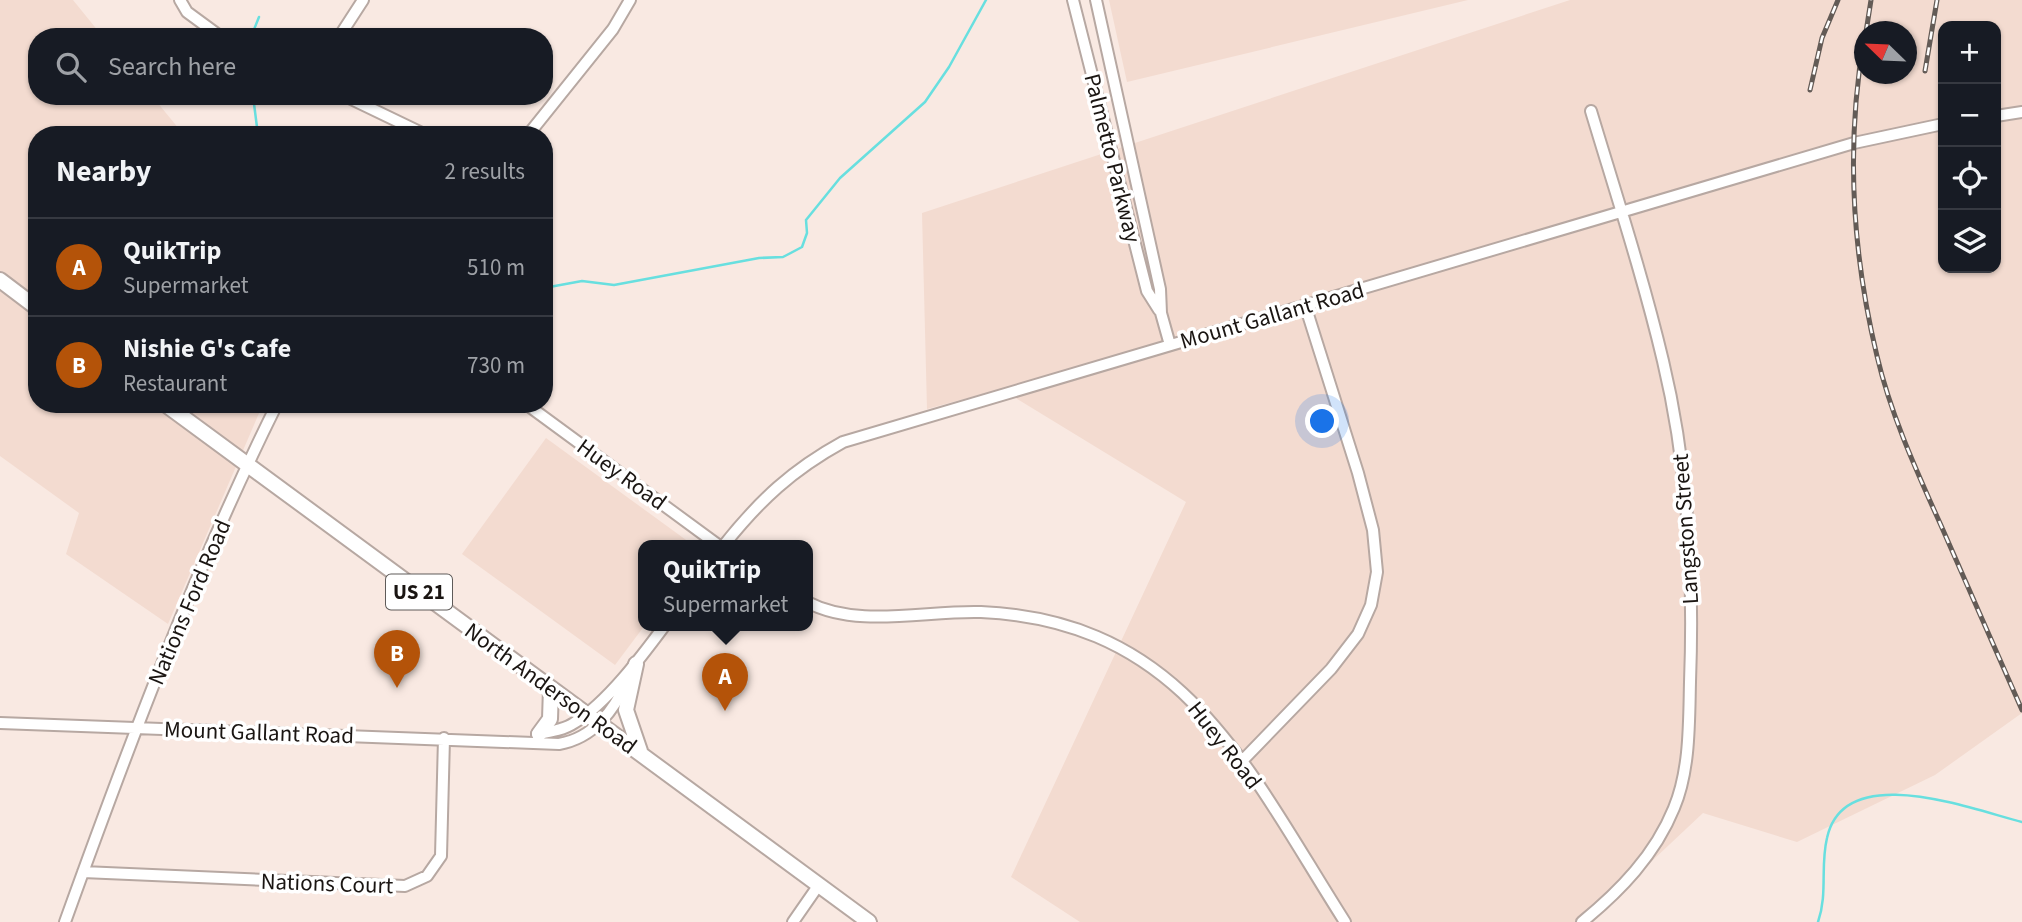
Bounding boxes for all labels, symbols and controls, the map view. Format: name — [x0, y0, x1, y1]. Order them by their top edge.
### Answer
north arrow — [1854, 21, 1917, 84]
map controls — [1938, 21, 2001, 273]
button: + — [1938, 21, 2001, 84]
search box — [28, 28, 553, 105]
icon: search — [52, 48, 90, 86]
text: Search here — [108, 48, 236, 85]
street label: Palmetto Parkway — [1076, 70, 1150, 246]
button: − — [1938, 84, 2001, 147]
button: locate — [1938, 147, 2001, 210]
text: Nearby — [56, 150, 151, 193]
text: 2 results — [445, 155, 525, 188]
button: layers — [1938, 210, 2001, 273]
text: QuikTrip — [123, 232, 221, 269]
text: A — [72, 251, 86, 284]
text: 510 m — [467, 251, 525, 284]
text: Supermarket — [123, 269, 249, 302]
street label: Mount Gallant Road — [1176, 273, 1368, 358]
text: Nishie G's Cafe — [123, 330, 291, 367]
text: B — [72, 349, 86, 382]
text: 730 m — [467, 349, 525, 382]
text: Restaurant — [123, 367, 227, 400]
your location — [1305, 404, 1339, 438]
street label: Huey Road — [570, 431, 673, 518]
street label: Langston Street — [1664, 452, 1707, 605]
street label: Nations Ford Road — [140, 514, 239, 690]
popup — [638, 540, 813, 631]
text: QuikTrip — [663, 551, 761, 588]
road number: US 21 — [386, 574, 452, 610]
text: Supermarket — [663, 588, 788, 621]
street label: North Anderson Road — [458, 615, 644, 762]
pin: B — [374, 630, 420, 688]
pin: A — [702, 653, 748, 711]
street label: Huey Road — [1180, 694, 1270, 796]
street label: Mount Gallant Road — [163, 713, 355, 752]
street label: Nations Court — [260, 865, 394, 902]

